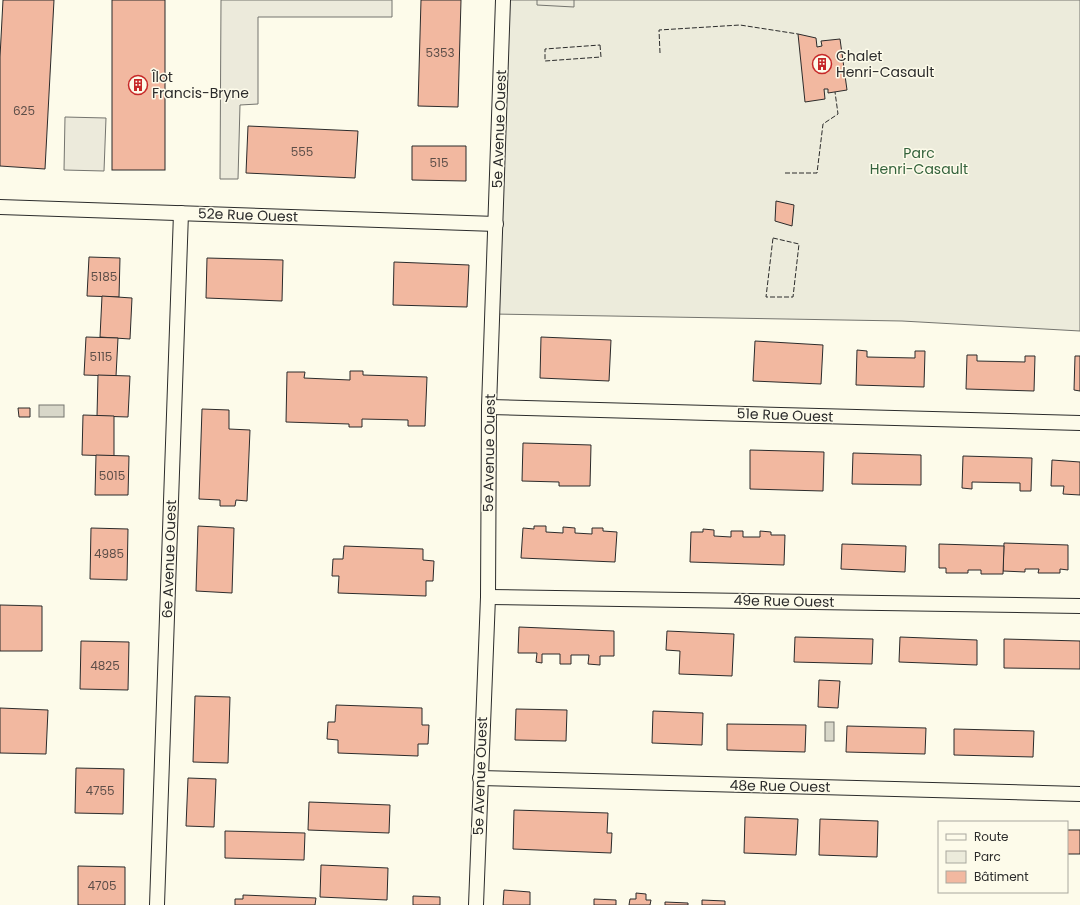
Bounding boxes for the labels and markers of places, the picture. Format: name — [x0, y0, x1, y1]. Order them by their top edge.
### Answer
place label: Chalet Henri-Casault — [836, 46, 934, 82]
building icon: Chalet Henri-Casault — [811, 53, 833, 75]
place label: Îlot Francis-Bryne — [151, 67, 249, 103]
building icon: Îlot Francis-Bryne — [127, 74, 149, 96]

